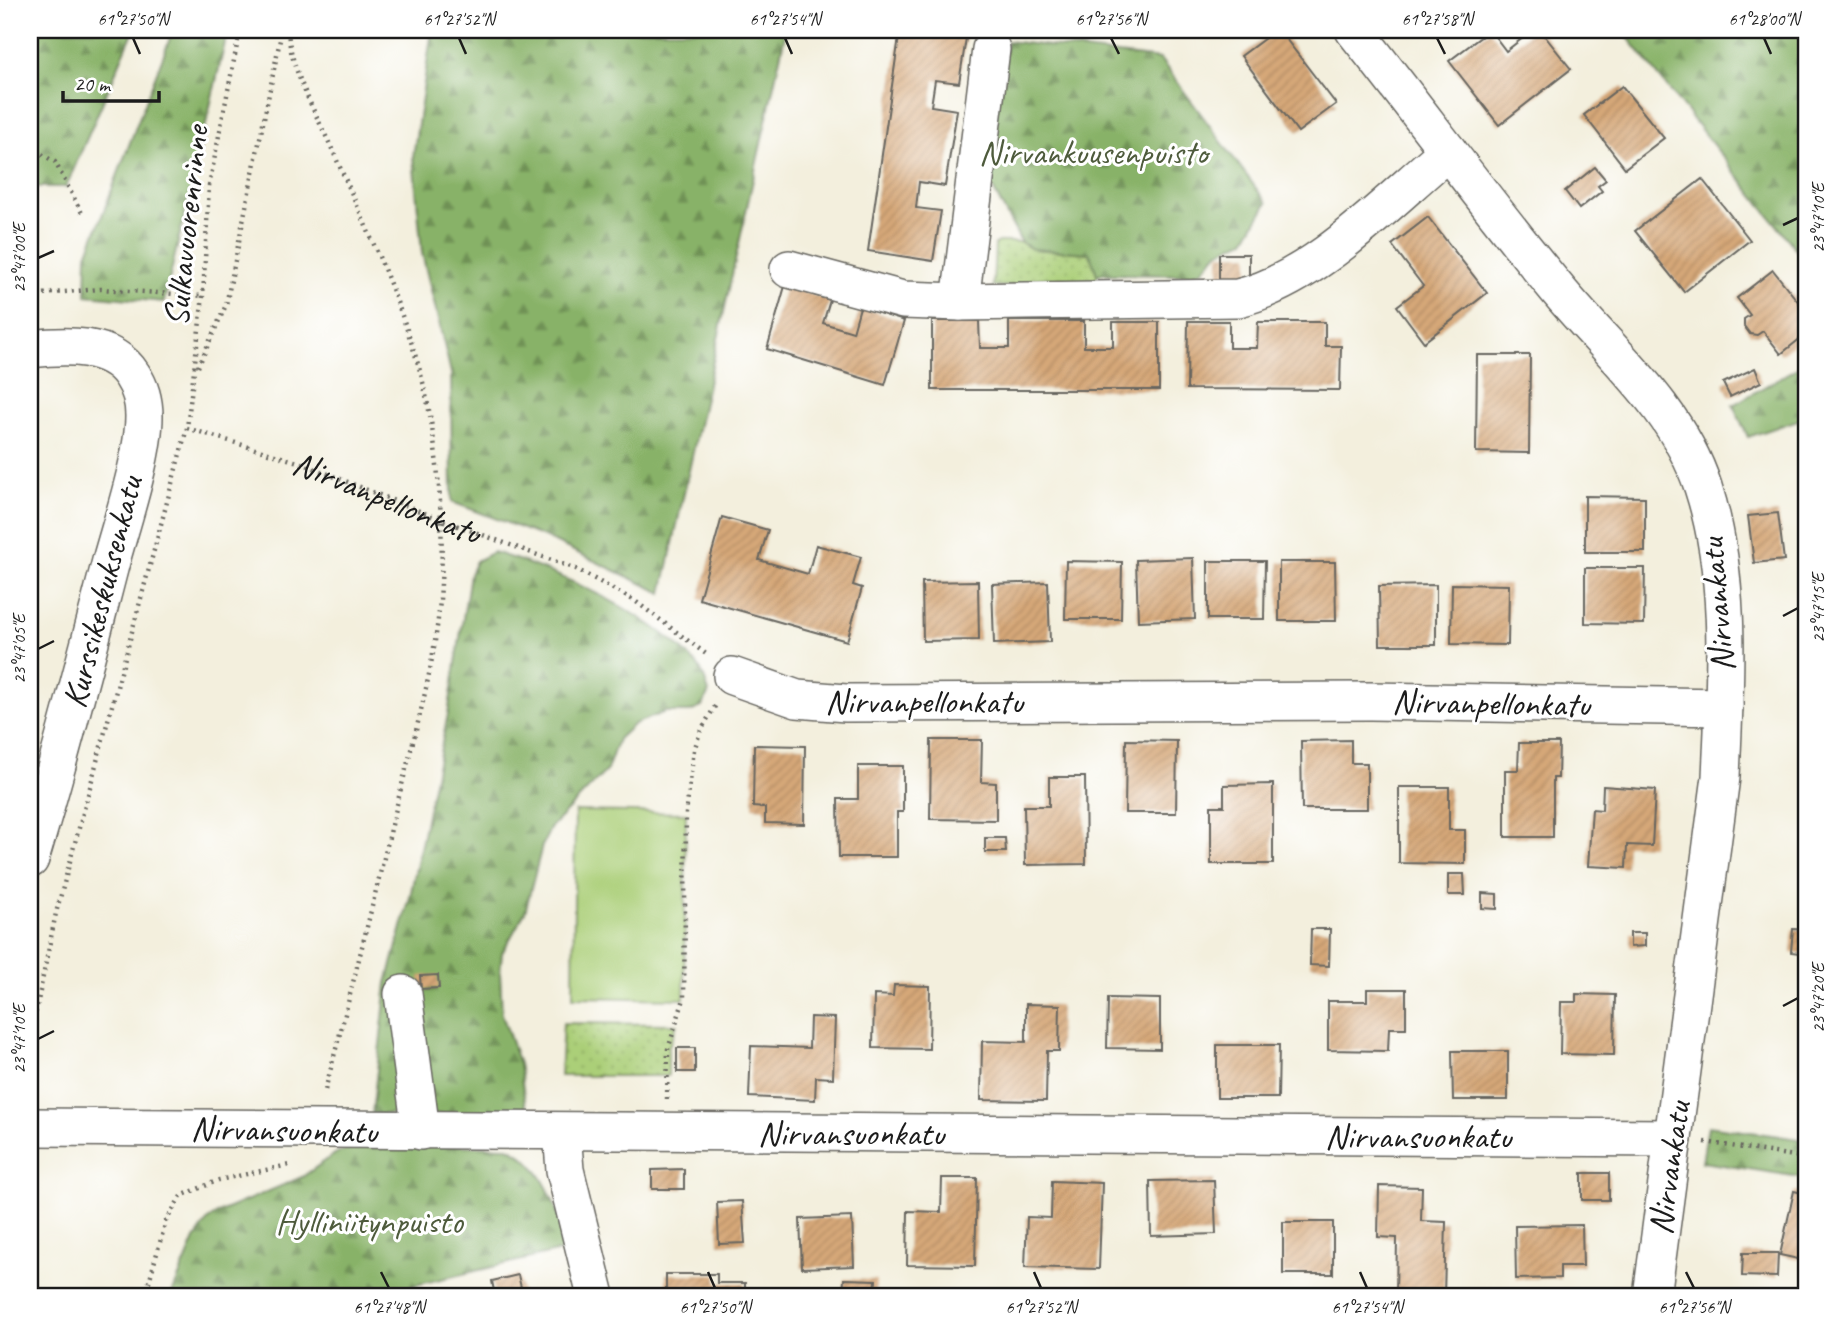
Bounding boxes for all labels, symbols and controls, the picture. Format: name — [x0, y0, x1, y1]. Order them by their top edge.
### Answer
text: 61°27'50"N — [98, 8, 172, 30]
text: 61°27'52"N — [424, 8, 498, 30]
text: 61°27'54"N — [750, 8, 824, 30]
text: 61°27'56"N — [1076, 8, 1150, 30]
text: 61°27'58"N — [1402, 8, 1476, 30]
text: 61°28'00"N — [1729, 8, 1803, 30]
scale bar — [63, 60, 159, 104]
text: 20 m — [74, 71, 112, 97]
street label: Sulkavuorenrinne — [153, 121, 219, 328]
park label: Nirvankuusenpuisto — [979, 130, 1211, 175]
text: 23°47'10"E — [1807, 181, 1829, 253]
text: 23°47'00"E — [8, 221, 30, 293]
street label: Nirvanpellonkatu — [287, 440, 489, 556]
street label: Kurssikeskuksenkatu — [52, 470, 153, 712]
street label: Nirvankatu — [1689, 534, 1745, 674]
text: 23°47'15"E — [1807, 571, 1829, 643]
text: 23°47'05"E — [8, 612, 30, 684]
street label: Nirvanpellonkatu — [825, 679, 1025, 724]
street label: Nirvanpellonkatu — [1392, 679, 1592, 727]
text: 23°47'20"E — [1807, 961, 1829, 1033]
text: 23°47'10"E — [8, 1002, 30, 1074]
street label: Nirvankatu — [1637, 1097, 1701, 1237]
street label: Nirvansuonkatu — [190, 1106, 380, 1154]
street label: Nirvansuonkatu — [758, 1111, 946, 1156]
street label: Nirvansuonkatu — [1325, 1114, 1513, 1159]
park label: Hylliniitynpuisto — [275, 1199, 464, 1244]
text: 61°27'48"N — [354, 1296, 428, 1318]
text: 61°27'50"N — [680, 1296, 754, 1318]
text: 61°27'52"N — [1006, 1296, 1080, 1318]
text: 61°27'54"N — [1332, 1296, 1406, 1318]
text: 61°27'56"N — [1659, 1296, 1733, 1318]

